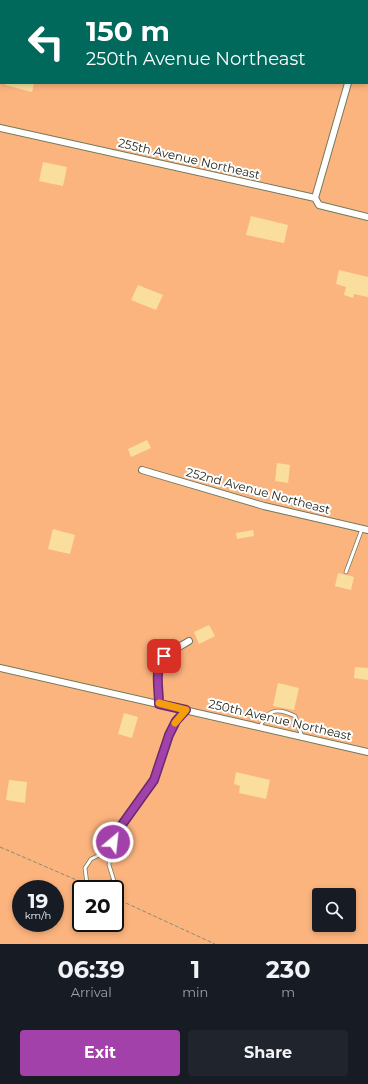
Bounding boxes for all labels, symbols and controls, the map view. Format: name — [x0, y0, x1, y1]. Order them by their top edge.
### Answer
text: 150 m — [86, 14, 170, 48]
icon: left — [20, 16, 72, 68]
text: 250th Avenue Northeast — [86, 48, 306, 70]
street label: 255th Avenue Northeast — [117, 135, 262, 182]
street label: 252nd Avenue Northeast — [185, 464, 332, 517]
pin — [147, 639, 181, 673]
icon: arrive — [153, 645, 175, 667]
street label: 250th Avenue Northeast — [207, 696, 353, 743]
position arrow — [92, 821, 134, 863]
speed limit sign: 20 — [72, 880, 124, 932]
map controls — [312, 888, 356, 932]
button: search — [312, 888, 356, 932]
text: 19 — [28, 889, 48, 913]
text: km/h — [25, 909, 51, 922]
text: 06:39 — [57, 955, 125, 984]
text: 1 — [191, 955, 200, 984]
text: 230 — [266, 955, 311, 984]
text: Arrival — [71, 984, 112, 1000]
text: min — [182, 984, 208, 1000]
text: m — [281, 984, 295, 1000]
button: Exit — [20, 1030, 180, 1076]
button: Share — [188, 1030, 348, 1076]

